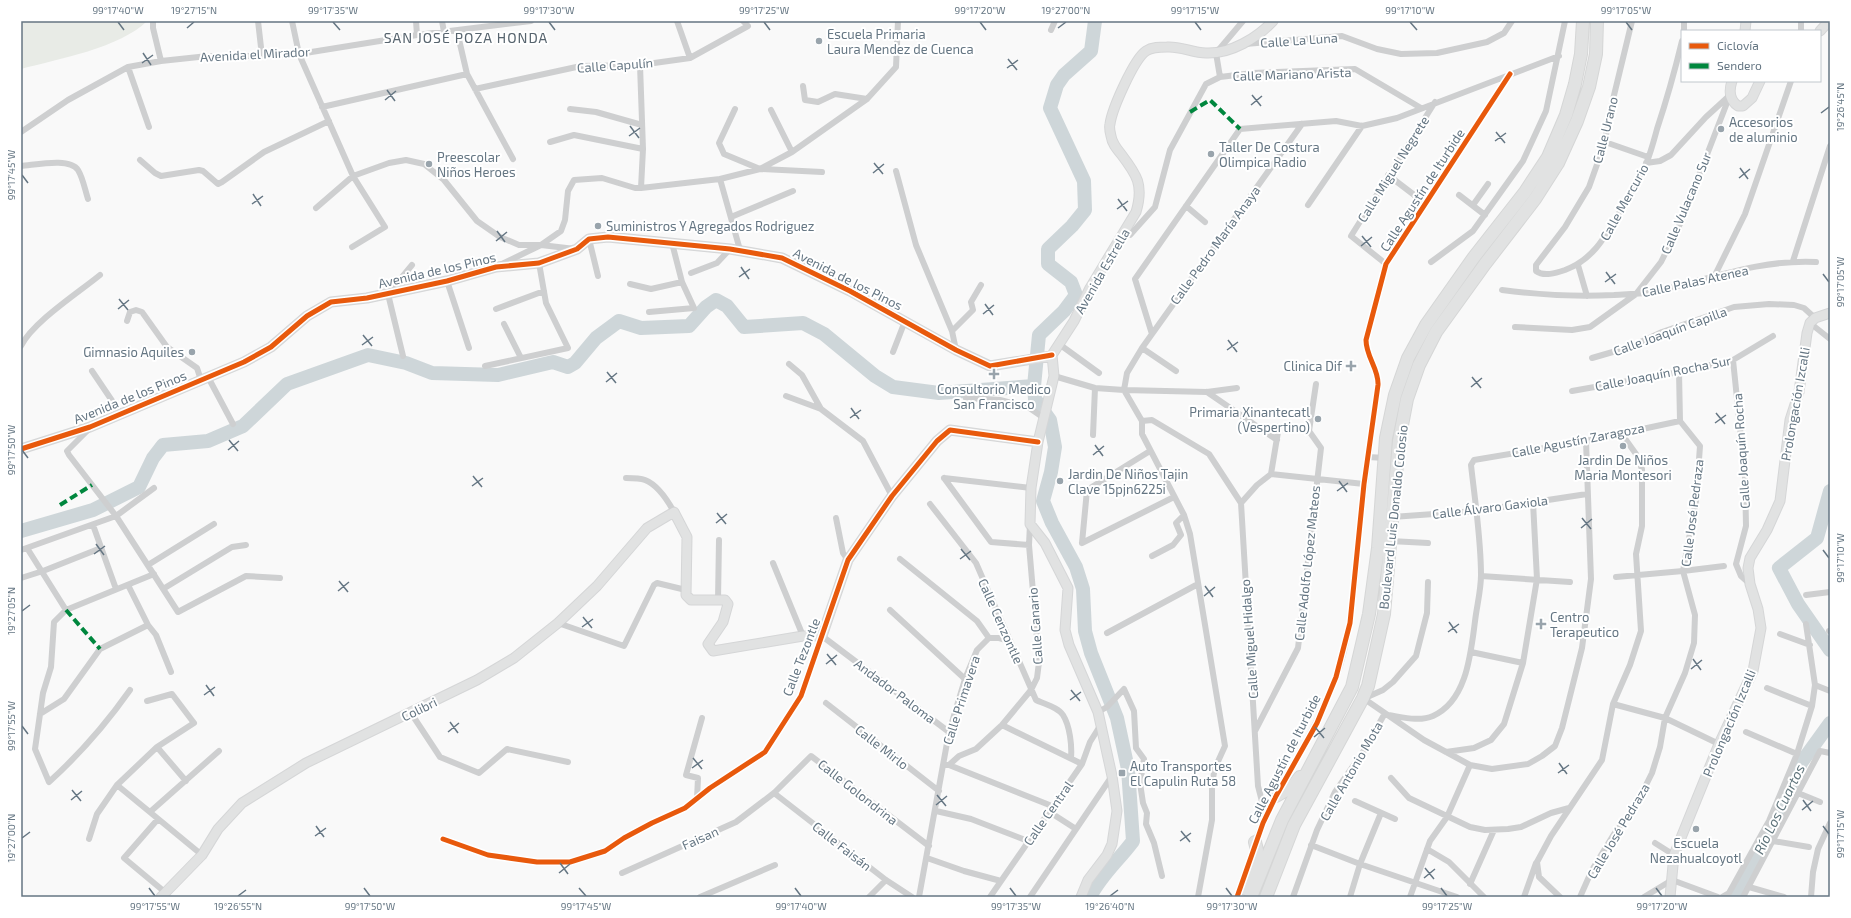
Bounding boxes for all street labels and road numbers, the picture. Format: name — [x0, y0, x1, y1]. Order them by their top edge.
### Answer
street label: Calle La Luna — [1260, 29, 1338, 51]
street label: Avenida el Mirador — [199, 43, 311, 65]
street label: Calle Capulín — [576, 54, 654, 76]
street label: Calle Mariano Arista — [1232, 64, 1352, 84]
street label: Calle Urano — [1589, 95, 1621, 165]
street label: Calle Miguel Negrete — [1354, 113, 1432, 225]
street label: Calle Agustín de Iturbide — [1376, 126, 1468, 254]
street label: Calle Vulacano Sur — [1657, 150, 1715, 256]
street label: Calle Mercurio — [1596, 161, 1652, 243]
street label: Calle Pedro María Anaya — [1167, 182, 1263, 308]
street label: Avenida Estrella — [1071, 226, 1133, 316]
street label: Avenida de los Pinos — [791, 245, 905, 313]
street label: Avenida de los Pinos — [377, 249, 497, 291]
street label: Calle Palas Atenea — [1640, 262, 1750, 300]
street label: Calle Joaquín Capilla — [1611, 303, 1729, 359]
street label: Prolongación Izcalli — [1777, 346, 1813, 462]
street label: Calle Joaquín Rocha Sur — [1593, 352, 1733, 394]
street label: Avenida de los Pinos — [71, 367, 189, 427]
street label: Calle Joaquín Rocha — [1729, 393, 1753, 509]
street label: Calle Agustín Zaragoza — [1510, 419, 1646, 461]
street label: Boulevard Luis Donaldo Colosio — [1375, 424, 1411, 610]
street label: Calle José Pedraza — [1677, 458, 1707, 568]
street label: Calle Adolfo López Mateos — [1291, 484, 1323, 642]
street label: Calle Álvaro Gaxiola — [1431, 491, 1549, 522]
street label: Calle Cenzontle — [975, 576, 1027, 666]
street label: Calle Miguel Hidalgo — [1237, 579, 1261, 699]
street label: Calle Canario — [1024, 587, 1046, 665]
street label: Calle Tezontle — [779, 616, 823, 698]
street label: Calle Primavera — [939, 653, 983, 747]
street label: Andador Paloma — [851, 655, 939, 727]
street label: Prolongación Izcalli — [1699, 667, 1759, 779]
street label: Calle Agustín de Iturbide — [1244, 692, 1324, 826]
street label: Colibri — [399, 694, 439, 724]
street label: Calle Antonio Mota — [1316, 719, 1386, 823]
street label: Calle Mirlo — [852, 721, 912, 773]
street label: Calle Golondrina — [815, 756, 901, 828]
street label: Calle Central — [1020, 777, 1076, 848]
street label: Calle José Pedraza — [1583, 780, 1653, 882]
street label: Calle Faisán — [809, 818, 875, 874]
street label: Faisan — [679, 823, 721, 853]

